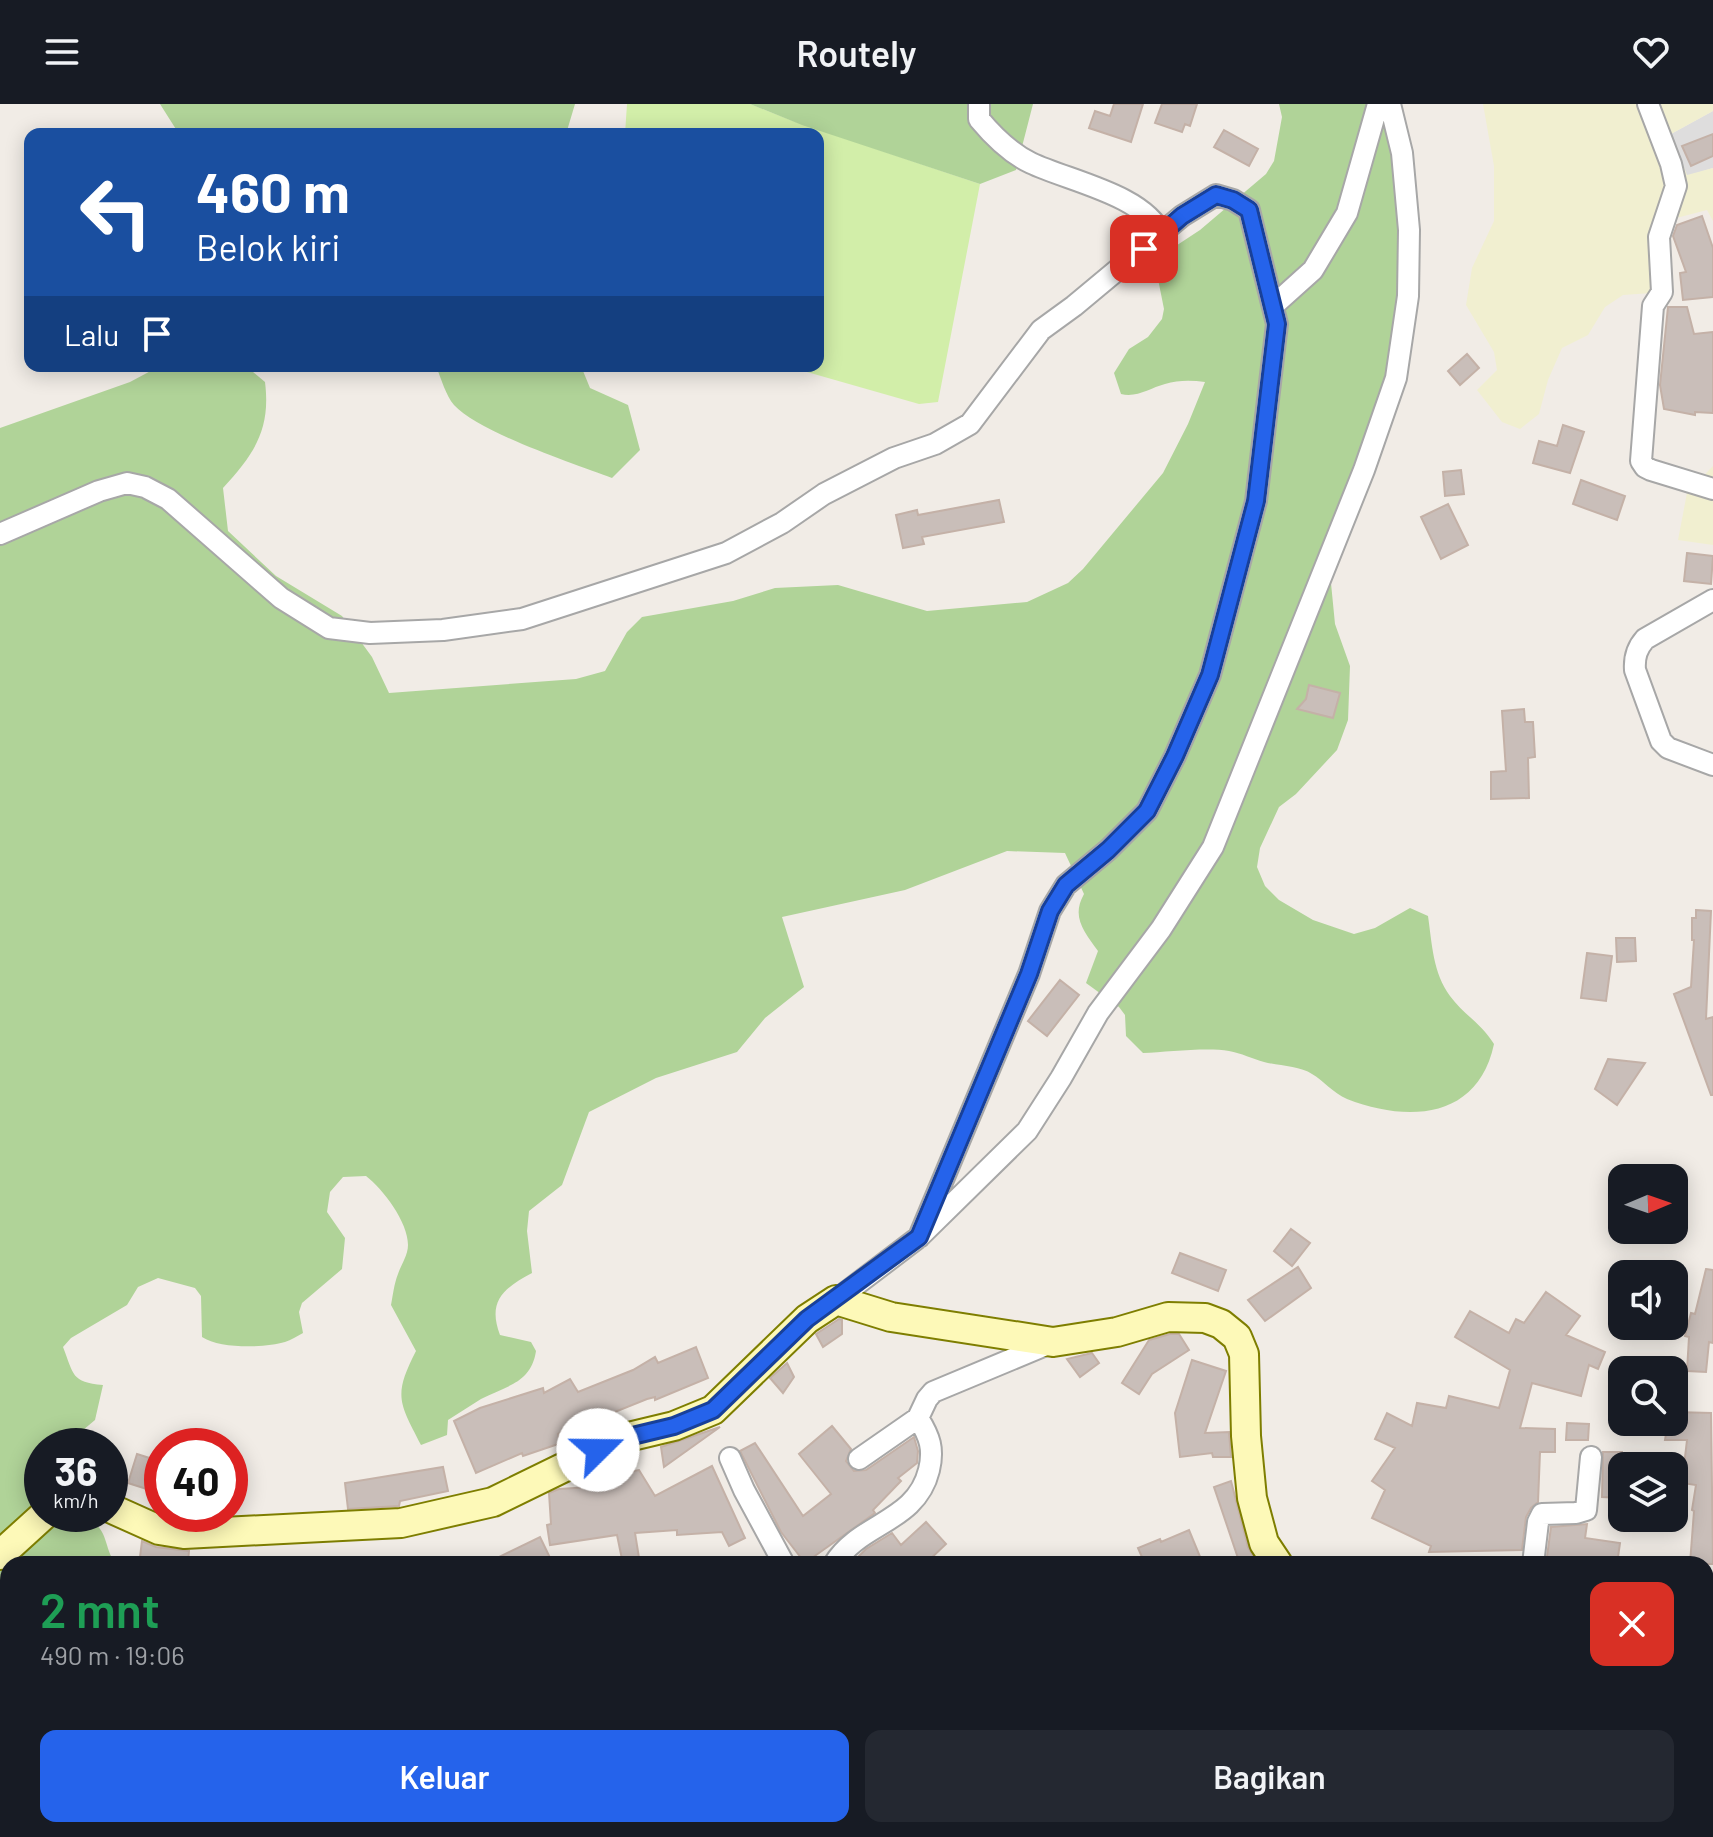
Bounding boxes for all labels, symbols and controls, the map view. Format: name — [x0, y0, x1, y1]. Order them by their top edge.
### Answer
icon: menu — [40, 30, 84, 74]
icon: heart — [1629, 30, 1673, 74]
text: Routely — [796, 31, 917, 74]
text: 460 m — [196, 157, 350, 224]
icon: left — [64, 160, 168, 264]
pin — [1110, 215, 1178, 283]
text: Belok kiri — [196, 225, 340, 268]
icon: arrive — [1122, 227, 1166, 271]
icon: arrive — [135, 312, 179, 356]
text: Lalu — [64, 316, 119, 352]
north arrow — [1608, 1164, 1688, 1244]
map controls — [1608, 1164, 1688, 1532]
button: sound — [1608, 1260, 1688, 1340]
button: search — [1608, 1356, 1688, 1436]
position arrow — [556, 1408, 640, 1492]
speed limit sign: 40 — [144, 1428, 248, 1532]
text: 36 — [54, 1446, 98, 1494]
button: layers — [1608, 1452, 1688, 1532]
text: km/h — [53, 1488, 99, 1512]
text: 2 mnt — [40, 1580, 160, 1638]
button: close — [1590, 1582, 1674, 1666]
text: 490 m · 19:06 — [40, 1639, 185, 1670]
button: Keluar — [40, 1730, 849, 1822]
button: Bagikan — [865, 1730, 1674, 1822]

